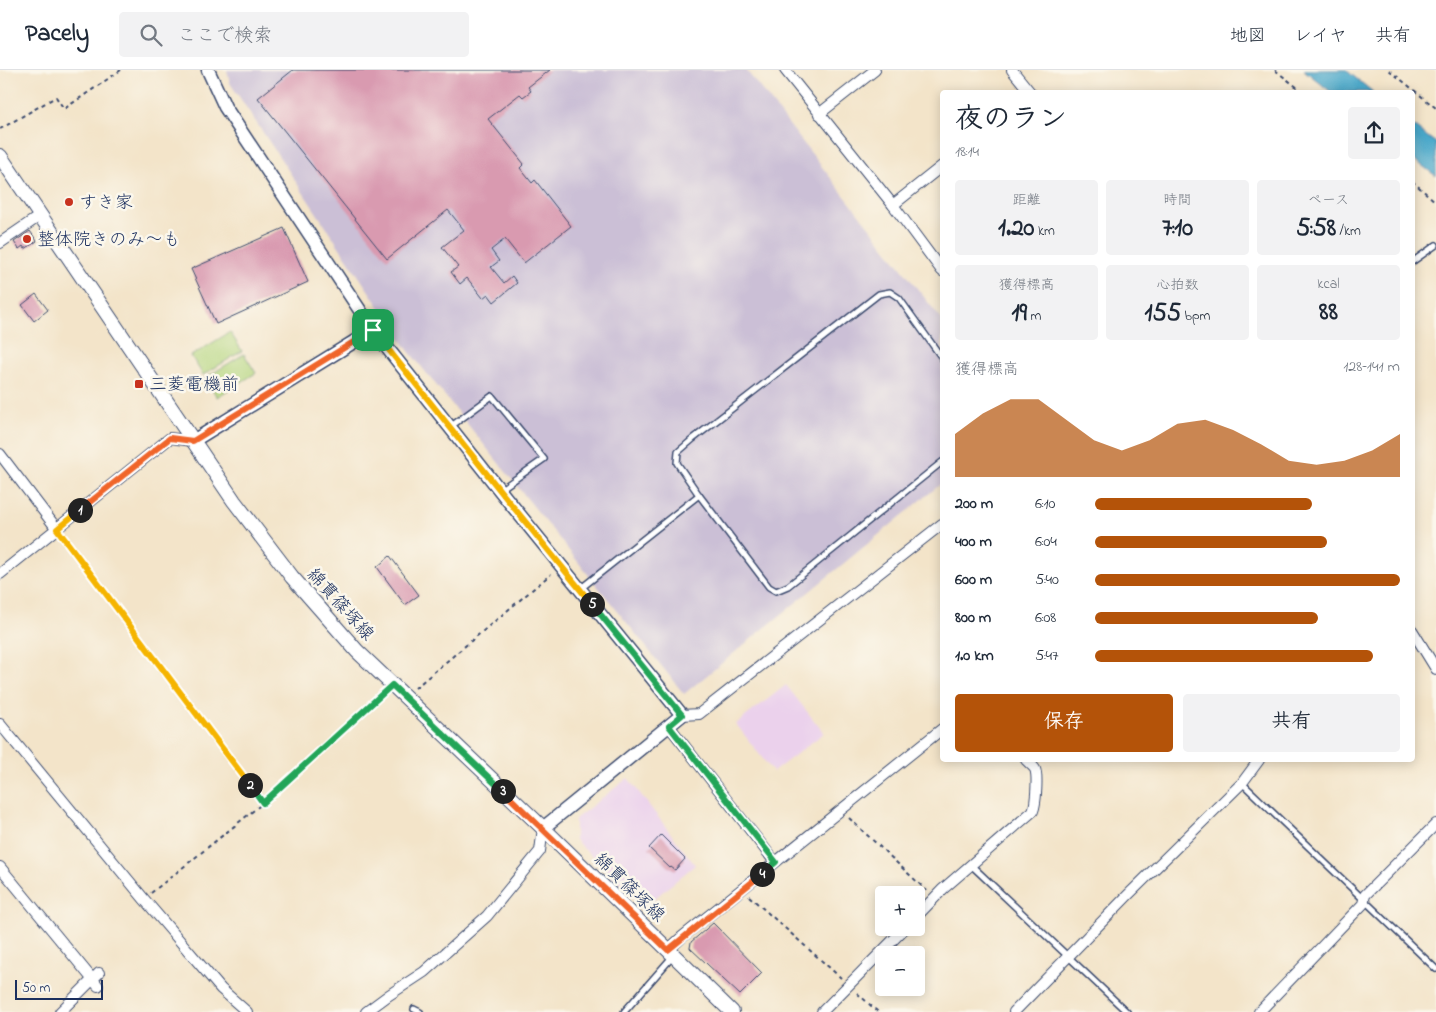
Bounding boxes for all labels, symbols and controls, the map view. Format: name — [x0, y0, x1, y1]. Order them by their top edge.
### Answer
search box — [119, 12, 469, 57]
text: Pacely — [25, 17, 89, 52]
icon: search — [137, 21, 165, 49]
text: ここで検索 — [177, 23, 272, 50]
text: 地図 — [1230, 24, 1266, 50]
text: レイヤ — [1294, 24, 1347, 50]
text: 共有 — [1375, 24, 1411, 50]
text: 夜のラン — [955, 100, 1067, 141]
button: share — [1348, 107, 1400, 159]
text: 18:14 — [955, 140, 979, 164]
text: 距離 — [1013, 190, 1041, 211]
text: 時間 — [1164, 190, 1192, 211]
text: ペース — [1308, 190, 1349, 211]
place label: すき家 — [79, 191, 133, 217]
marker: すき家 — [63, 196, 75, 208]
text: 1.20 — [998, 211, 1034, 247]
text: 7:10 — [1162, 211, 1193, 247]
text: 5:58 — [1296, 211, 1336, 247]
text: km — [1034, 221, 1055, 242]
text: /km — [1336, 221, 1361, 242]
place label: 整体院きのみ〜も — [37, 228, 181, 254]
marker: 整体院きのみ〜も — [21, 233, 33, 245]
text: kcal — [1317, 274, 1340, 295]
text: 獲得標高 — [999, 275, 1055, 296]
text: 心拍数 — [1157, 275, 1199, 296]
text: 88 — [1319, 295, 1338, 331]
text: 19 — [1012, 296, 1027, 332]
text: 155 — [1145, 296, 1181, 332]
text: m — [1027, 306, 1041, 327]
text: bpm — [1181, 306, 1210, 327]
pin — [352, 309, 394, 351]
icon: arrive — [359, 316, 387, 344]
text: 128–141 m — [1343, 355, 1400, 379]
text: 獲得標高 — [955, 358, 1019, 382]
place label: 三菱電機前 — [149, 373, 239, 399]
marker: 三菱電機前 — [133, 378, 145, 390]
text: 200 m — [955, 492, 993, 516]
text: 6:10 — [1035, 492, 1055, 516]
pin: 1 — [68, 498, 92, 522]
text: 1 — [78, 500, 83, 521]
text: 400 m — [955, 530, 992, 554]
text: 6:04 — [1035, 530, 1057, 554]
street label: 綿貫篠塚線 — [300, 563, 379, 647]
text: 600 m — [955, 568, 992, 592]
text: 5:40 — [1035, 568, 1059, 592]
pin: 5 — [580, 592, 604, 616]
text: 5 — [588, 594, 597, 615]
text: 800 m — [955, 606, 991, 630]
text: 6:08 — [1035, 606, 1056, 630]
text: 1.0 km — [955, 644, 994, 668]
text: 5:47 — [1035, 644, 1059, 668]
button: 保存 — [955, 694, 1173, 752]
button: 共有 — [1183, 694, 1400, 752]
pin: 2 — [238, 772, 262, 798]
text: 2 — [247, 775, 254, 796]
pin: 3 — [490, 778, 516, 804]
text: 3 — [501, 781, 506, 802]
street label: 綿貫篠塚線 — [587, 848, 670, 929]
pin: 4 — [750, 862, 774, 886]
text: 4 — [760, 864, 765, 885]
map controls — [875, 886, 925, 996]
button: + — [875, 886, 925, 936]
button: − — [875, 946, 925, 996]
scale bar — [15, 977, 102, 1000]
text: 50 m — [22, 978, 50, 999]

